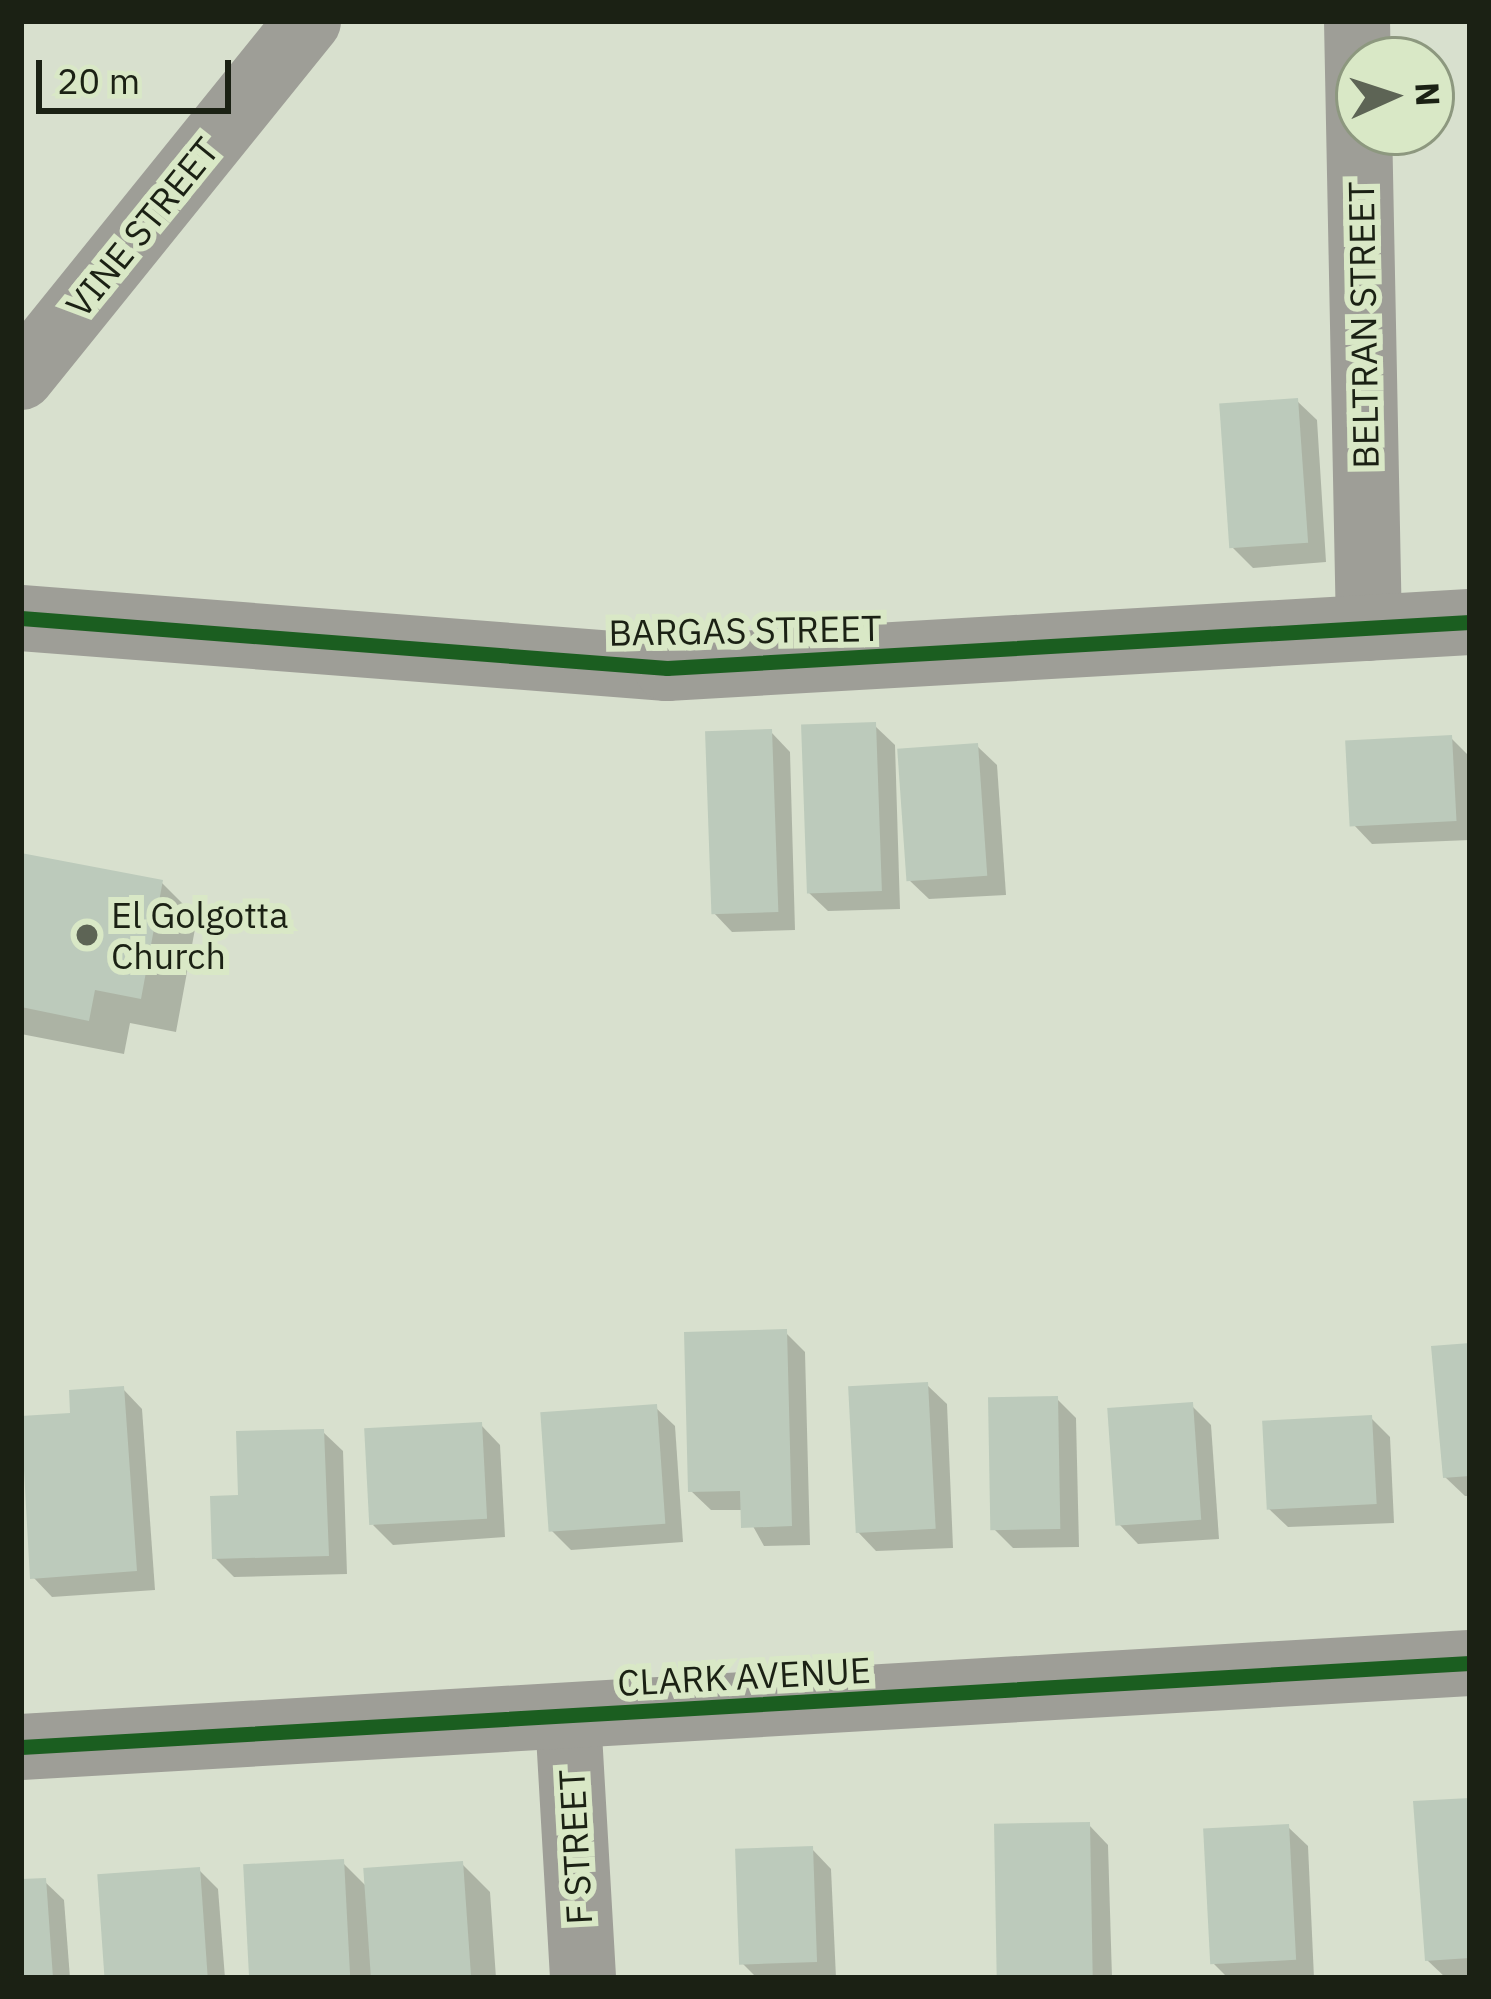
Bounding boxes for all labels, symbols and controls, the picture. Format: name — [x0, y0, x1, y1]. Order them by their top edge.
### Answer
scale bar — [42, 36, 237, 110]
north arrow — [1335, 36, 1455, 156]
text: 20 m — [57, 57, 140, 104]
text: N — [1406, 81, 1451, 107]
street label: VINE STREET — [57, 129, 227, 325]
street label: BELTRAN STREET — [1339, 181, 1387, 469]
street label: BARGAS STREET — [608, 606, 882, 654]
place label: El Golgotta Church — [111, 892, 288, 977]
marker: El Golgotta Church — [74, 922, 100, 948]
street label: CLARK AVENUE — [616, 1648, 872, 1704]
street label: F STREET — [549, 1768, 601, 1926]

